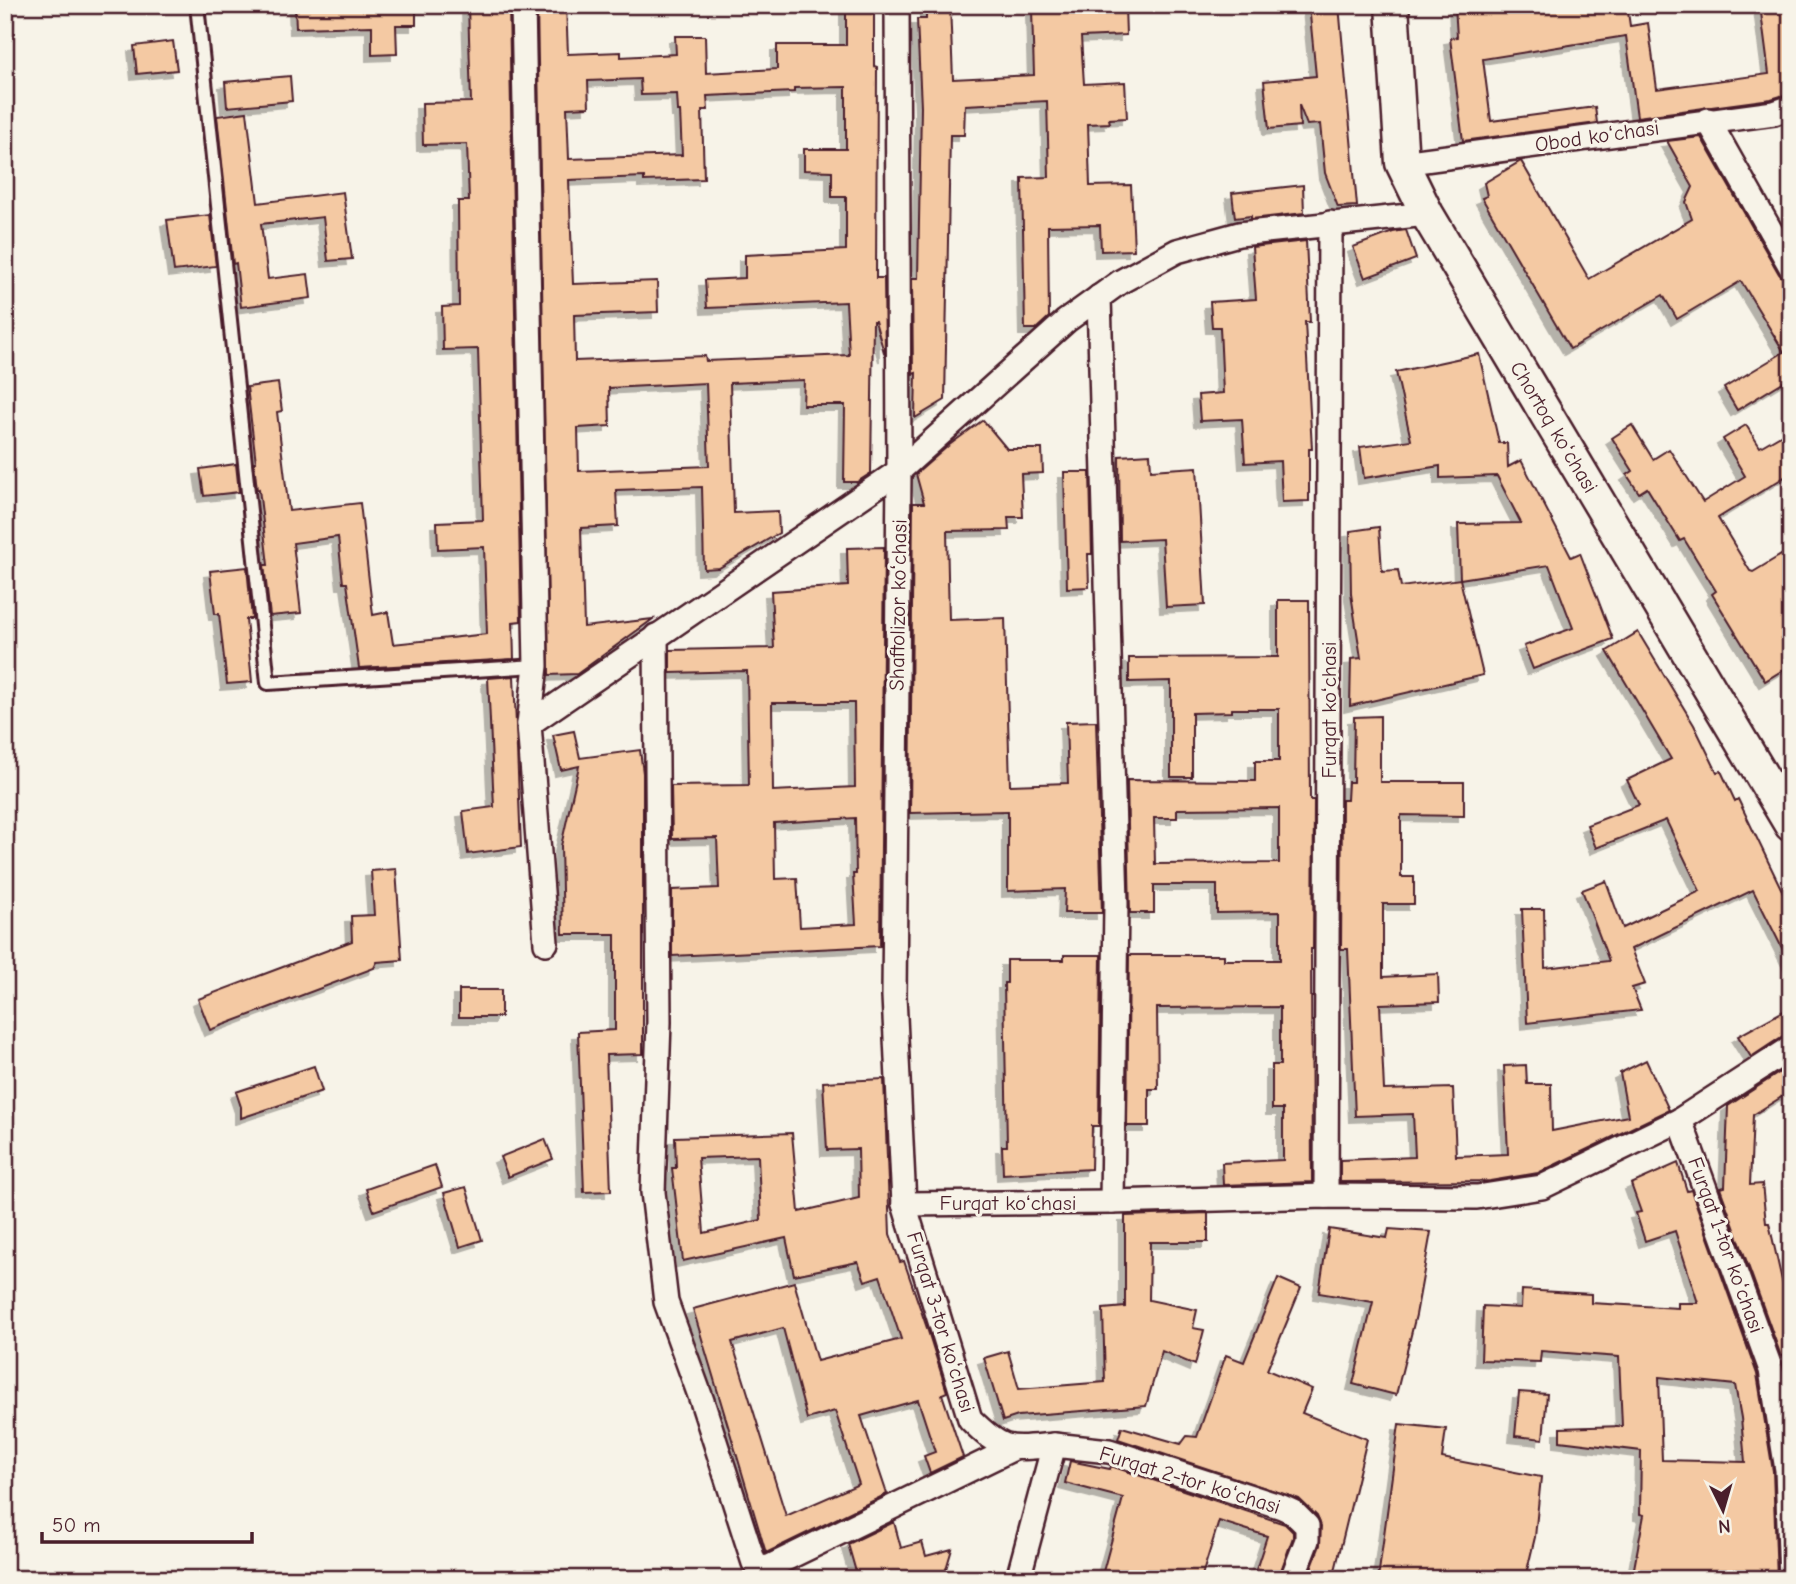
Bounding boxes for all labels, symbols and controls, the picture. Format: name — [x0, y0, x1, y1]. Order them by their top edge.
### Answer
street label: Obod koʻchasi — [1533, 115, 1661, 157]
street label: Chortoq koʻchasi — [1505, 357, 1603, 497]
street label: Shaftolizor koʻchasi — [885, 519, 911, 691]
street label: Furqat koʻchasi — [1317, 642, 1341, 778]
street label: Furqat 1-tor koʻchasi — [1683, 1154, 1769, 1336]
street label: Furqat koʻchasi — [940, 1191, 1076, 1215]
street label: Furqat 3-tor koʻchasi — [902, 1229, 980, 1415]
street label: Furqat 2-tor koʻchasi — [1097, 1441, 1283, 1519]
north arrow — [1688, 1476, 1758, 1546]
scale bar — [42, 1500, 252, 1544]
text: 50 m — [52, 1513, 101, 1537]
text: N — [1717, 1514, 1732, 1537]

